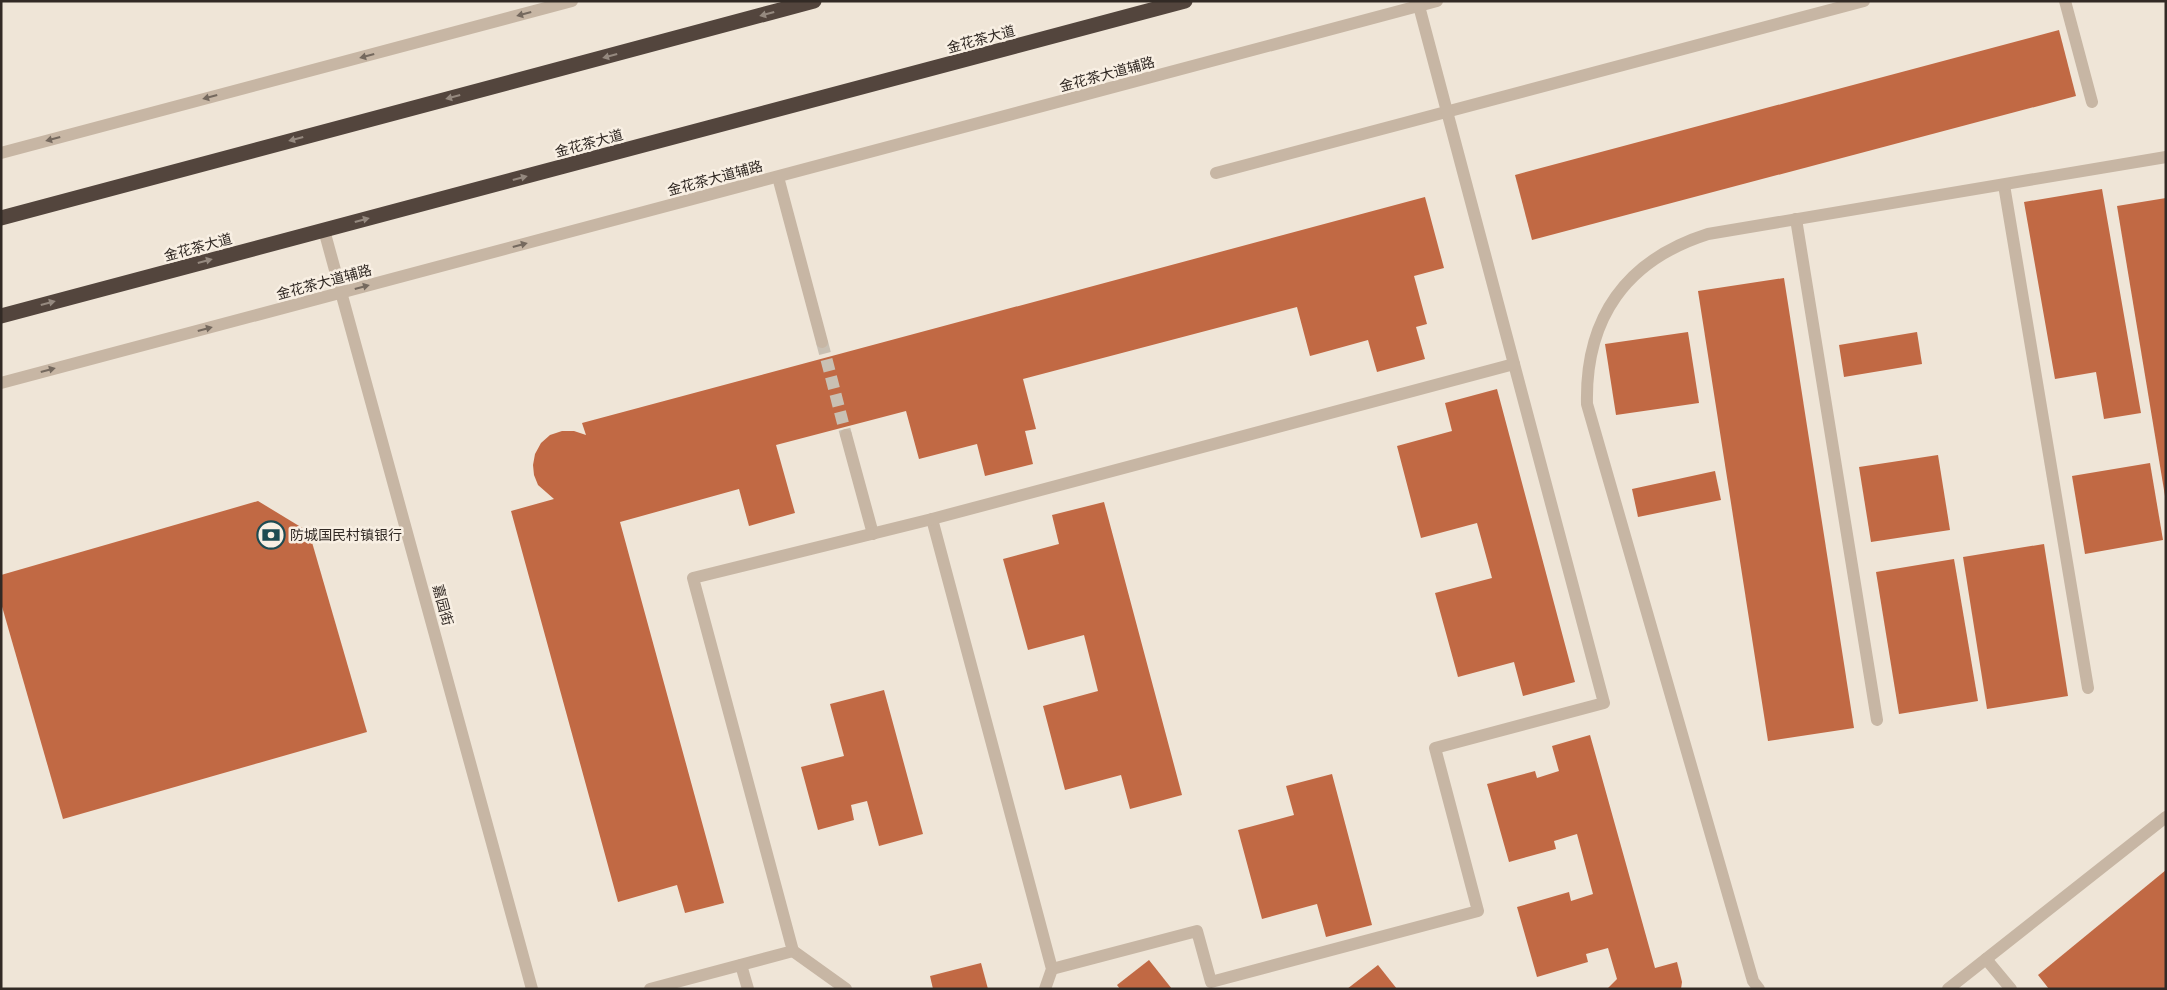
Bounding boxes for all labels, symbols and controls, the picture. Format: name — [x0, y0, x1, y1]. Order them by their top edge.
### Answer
one-way arrow — [517, 10, 532, 18]
one-way arrow — [759, 10, 774, 18]
street label: 金花茶大道 — [945, 22, 1017, 57]
one-way arrow — [360, 52, 375, 60]
one-way arrow — [602, 52, 617, 60]
street label: 金花茶大道辅路 — [1058, 54, 1157, 95]
one-way arrow — [203, 94, 218, 102]
one-way arrow — [445, 94, 460, 102]
street label: 金花茶大道 — [553, 126, 625, 161]
one-way arrow — [46, 135, 61, 143]
one-way arrow — [288, 135, 303, 143]
street label: 金花茶大道辅路 — [666, 158, 765, 199]
one-way arrow — [512, 174, 527, 182]
one-way arrow — [355, 215, 370, 223]
street label: 金花茶大道 — [162, 230, 234, 265]
one-way arrow — [512, 241, 527, 249]
one-way arrow — [198, 257, 213, 265]
street label: 金花茶大道辅路 — [275, 262, 374, 303]
one-way arrow — [355, 283, 370, 291]
one-way arrow — [41, 299, 56, 307]
one-way arrow — [198, 324, 213, 332]
one-way arrow — [41, 366, 56, 374]
bank icon: 防城国民村镇银行 — [256, 520, 286, 550]
place label: 防城国民村镇银行 — [290, 527, 402, 544]
street label: 嘉园街 — [429, 583, 456, 628]

